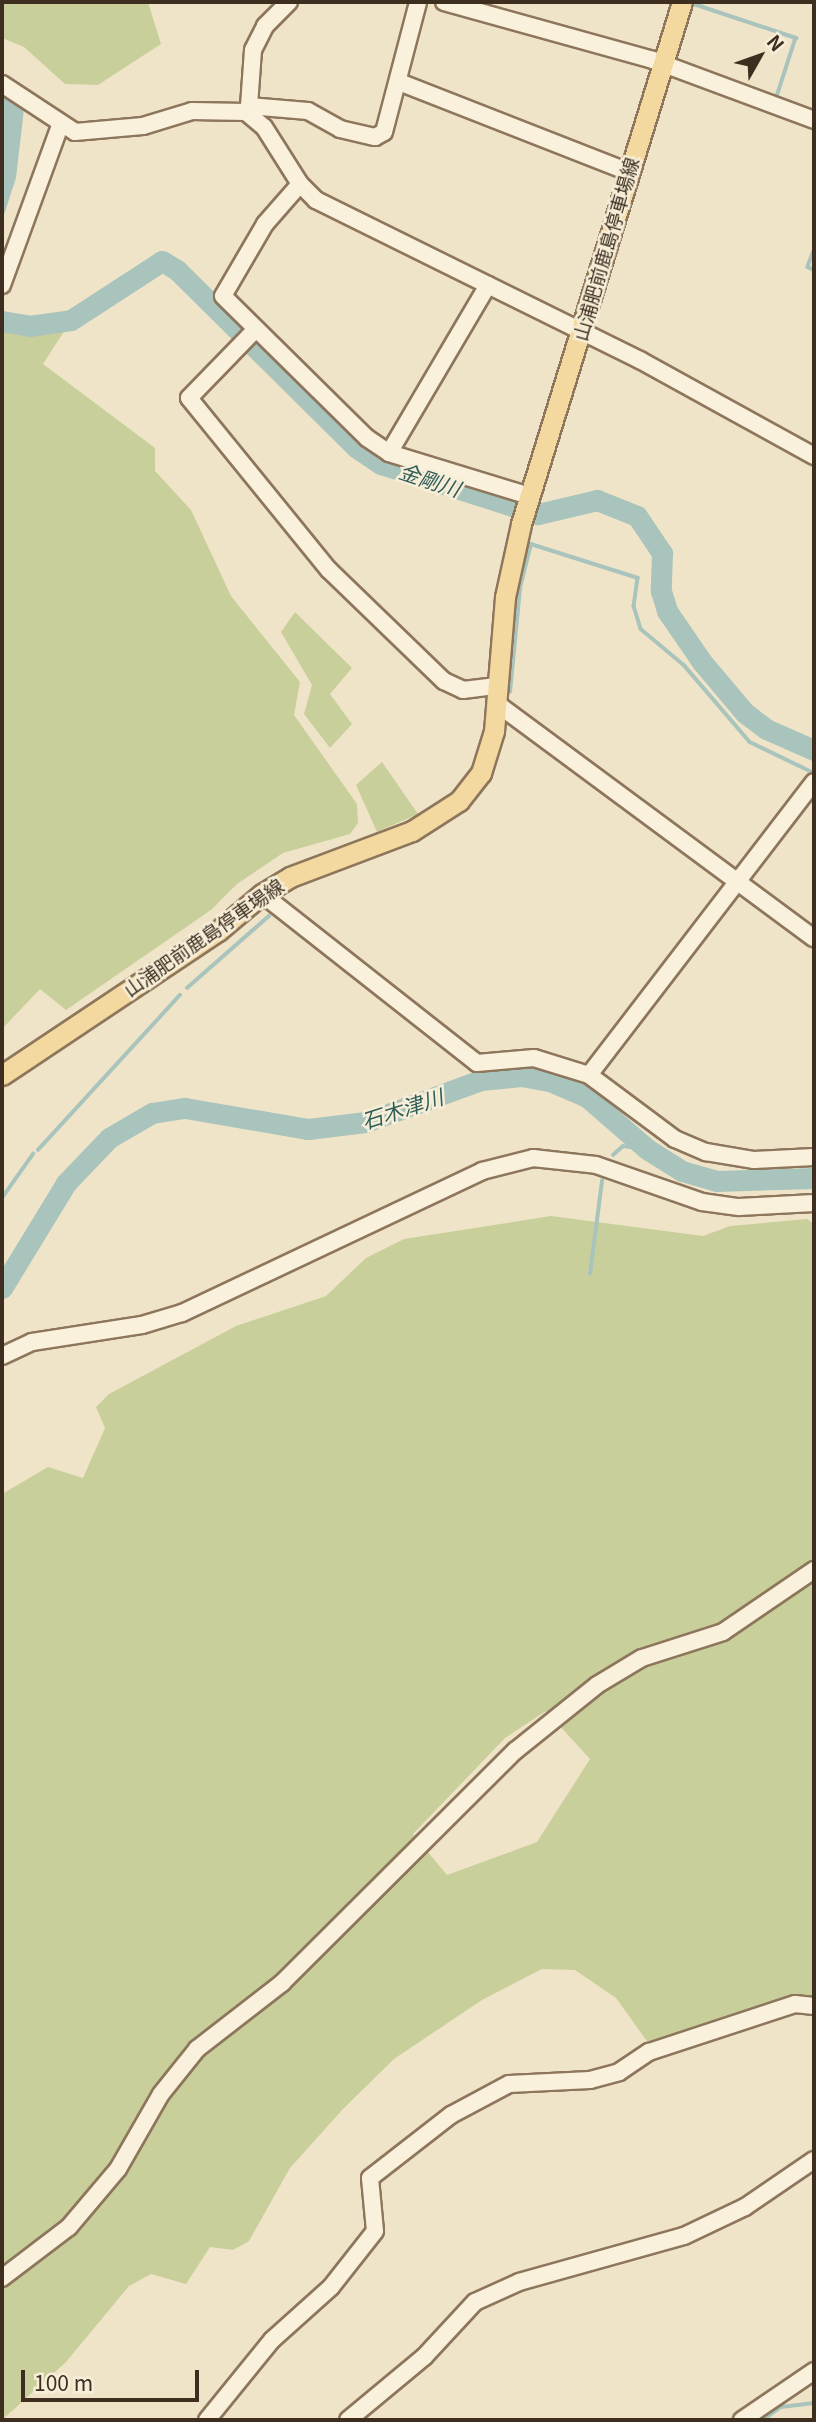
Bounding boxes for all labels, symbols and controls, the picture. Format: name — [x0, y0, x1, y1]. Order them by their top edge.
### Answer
north arrow — [725, 21, 795, 91]
text: N — [762, 28, 791, 56]
street label: 山浦肥前鹿島停車場線 — [568, 155, 642, 343]
water label: 金剛川 — [396, 457, 464, 501]
street label: 山浦肥前鹿島停車場線 — [119, 873, 287, 1001]
water label: 石木津川 — [358, 1083, 446, 1133]
scale bar — [24, 2356, 203, 2400]
text: 100 m — [34, 2367, 93, 2397]

